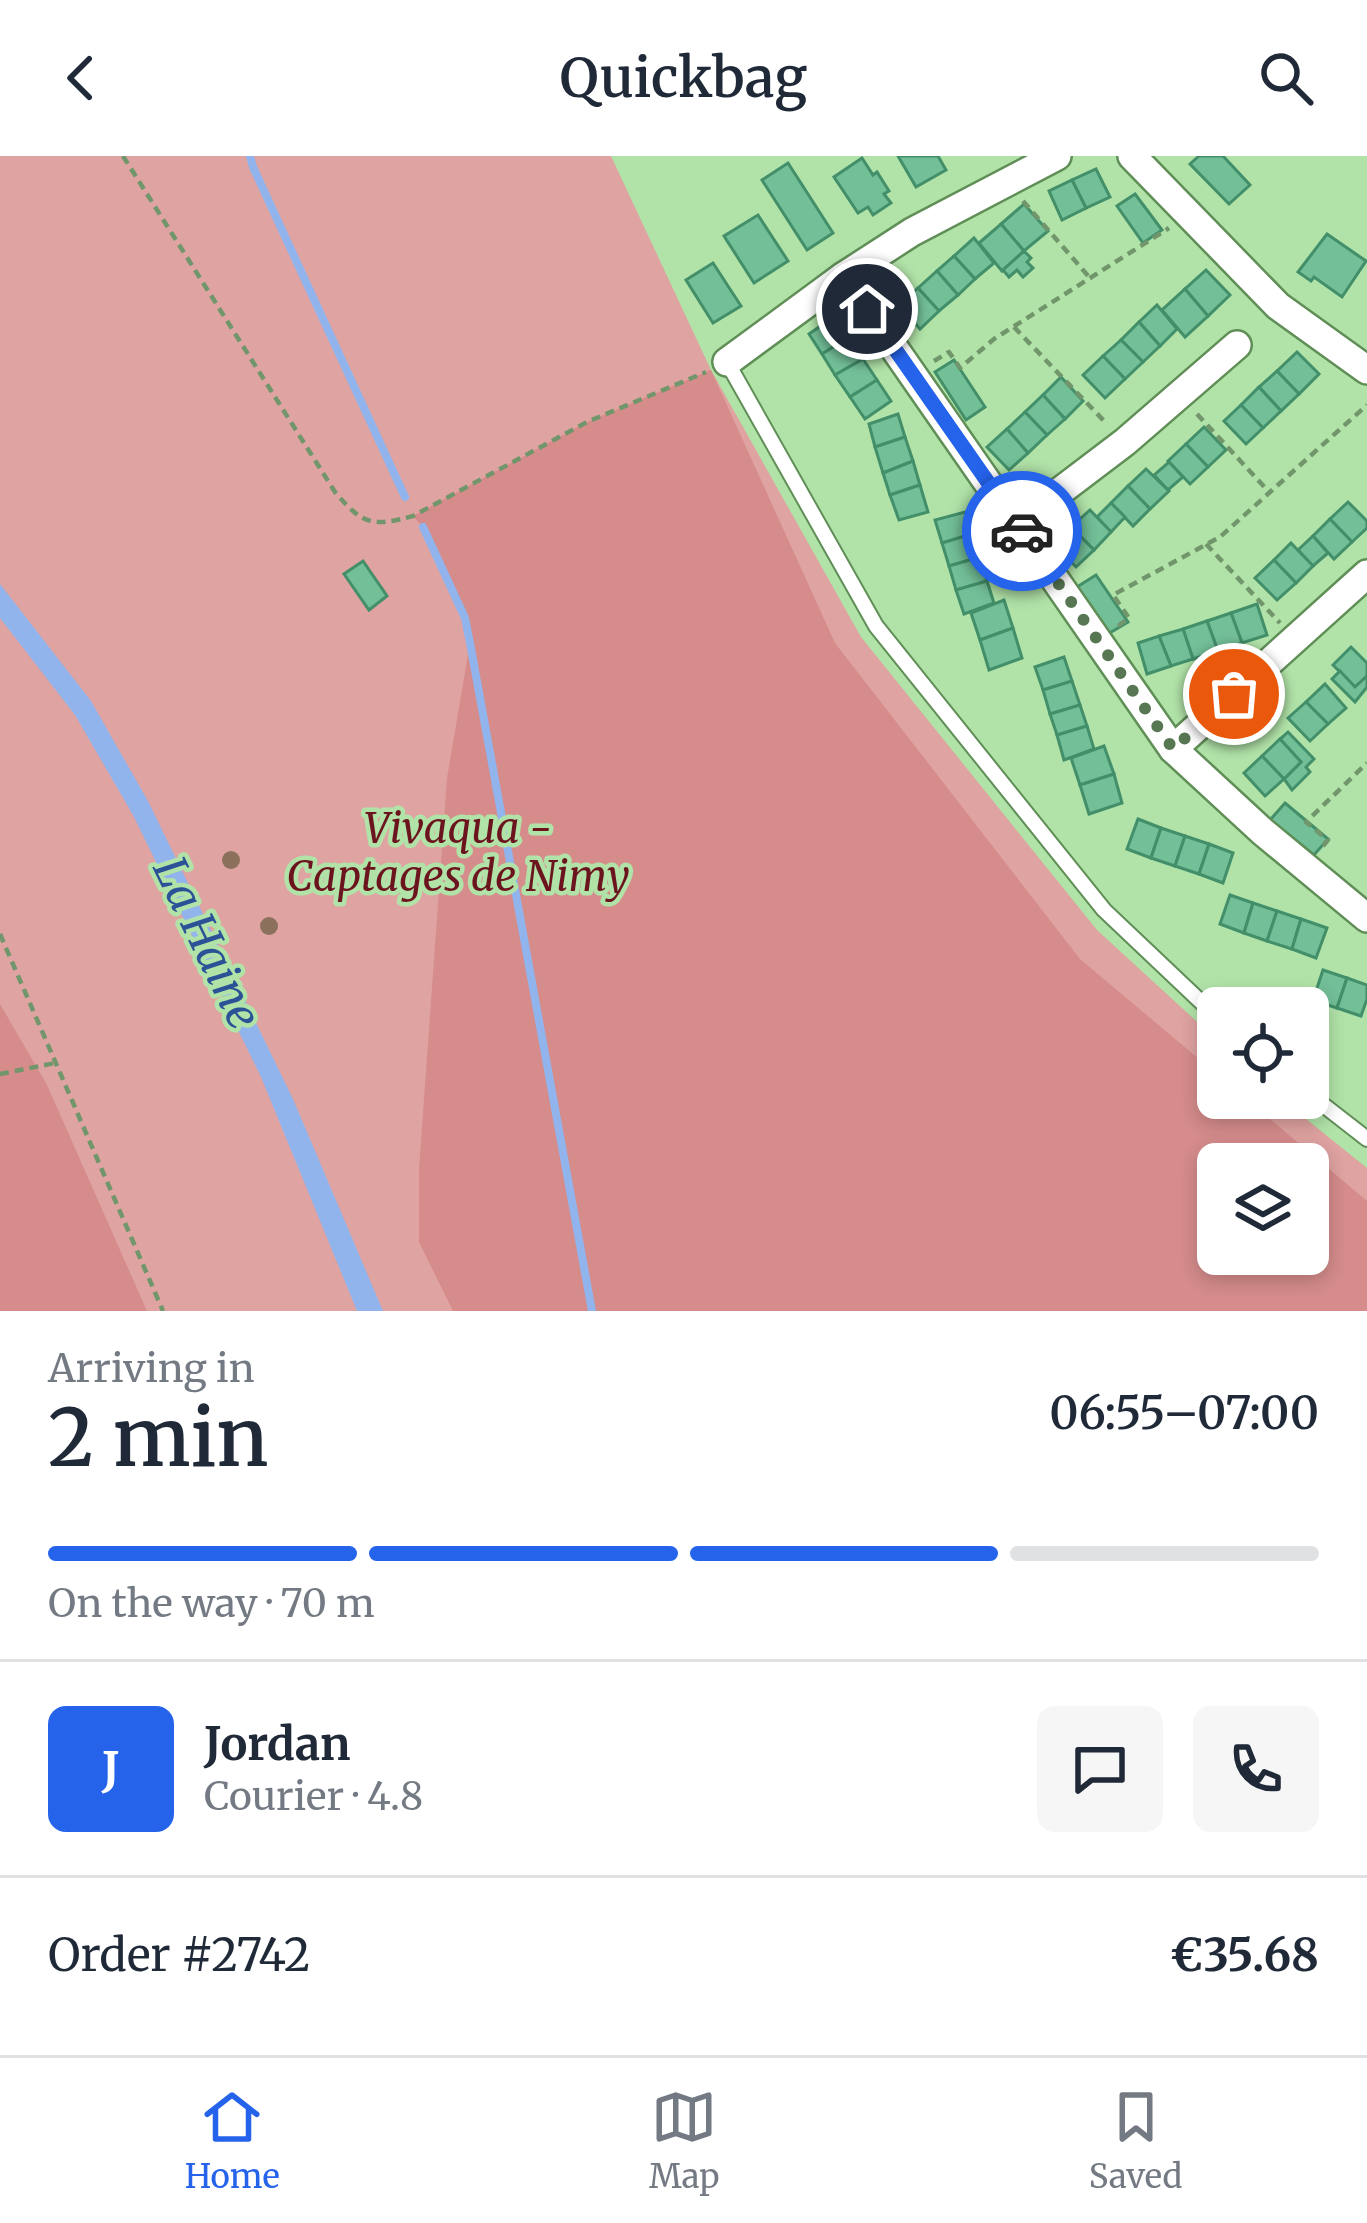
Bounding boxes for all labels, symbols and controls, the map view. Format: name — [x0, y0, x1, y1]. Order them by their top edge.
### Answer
text: Quickbag — [560, 44, 807, 112]
icon: back — [48, 45, 114, 111]
icon: search — [1253, 45, 1319, 111]
pin — [816, 258, 918, 360]
icon: home — [834, 276, 900, 342]
courier — [962, 471, 1082, 591]
icon: car — [989, 498, 1055, 564]
pin — [1183, 643, 1285, 745]
icon: bag — [1201, 661, 1267, 727]
park label: Vivaqua - Captages de Nimy — [286, 802, 630, 902]
water label: La Haine — [141, 848, 273, 1038]
map controls — [1197, 987, 1329, 1275]
button: locate — [1197, 987, 1329, 1119]
button: layers — [1197, 1143, 1329, 1275]
text: Arriving in — [48, 1344, 255, 1393]
text: 06:55–07:00 — [1049, 1385, 1319, 1441]
text: 2 min — [48, 1389, 268, 1487]
text: On the way · 70 m — [48, 1579, 375, 1628]
button: chat — [1037, 1706, 1163, 1832]
button: phone — [1193, 1706, 1319, 1832]
text: Jordan — [204, 1716, 351, 1772]
text: J — [102, 1741, 120, 1797]
text: Courier · 4.8 — [204, 1772, 423, 1821]
text: Order #2742 — [48, 1927, 310, 1983]
text: €35.68 — [1170, 1927, 1319, 1983]
tab: Home — [185, 2084, 280, 2197]
tab: Map — [649, 2084, 719, 2197]
tab: Saved — [1089, 2084, 1182, 2197]

